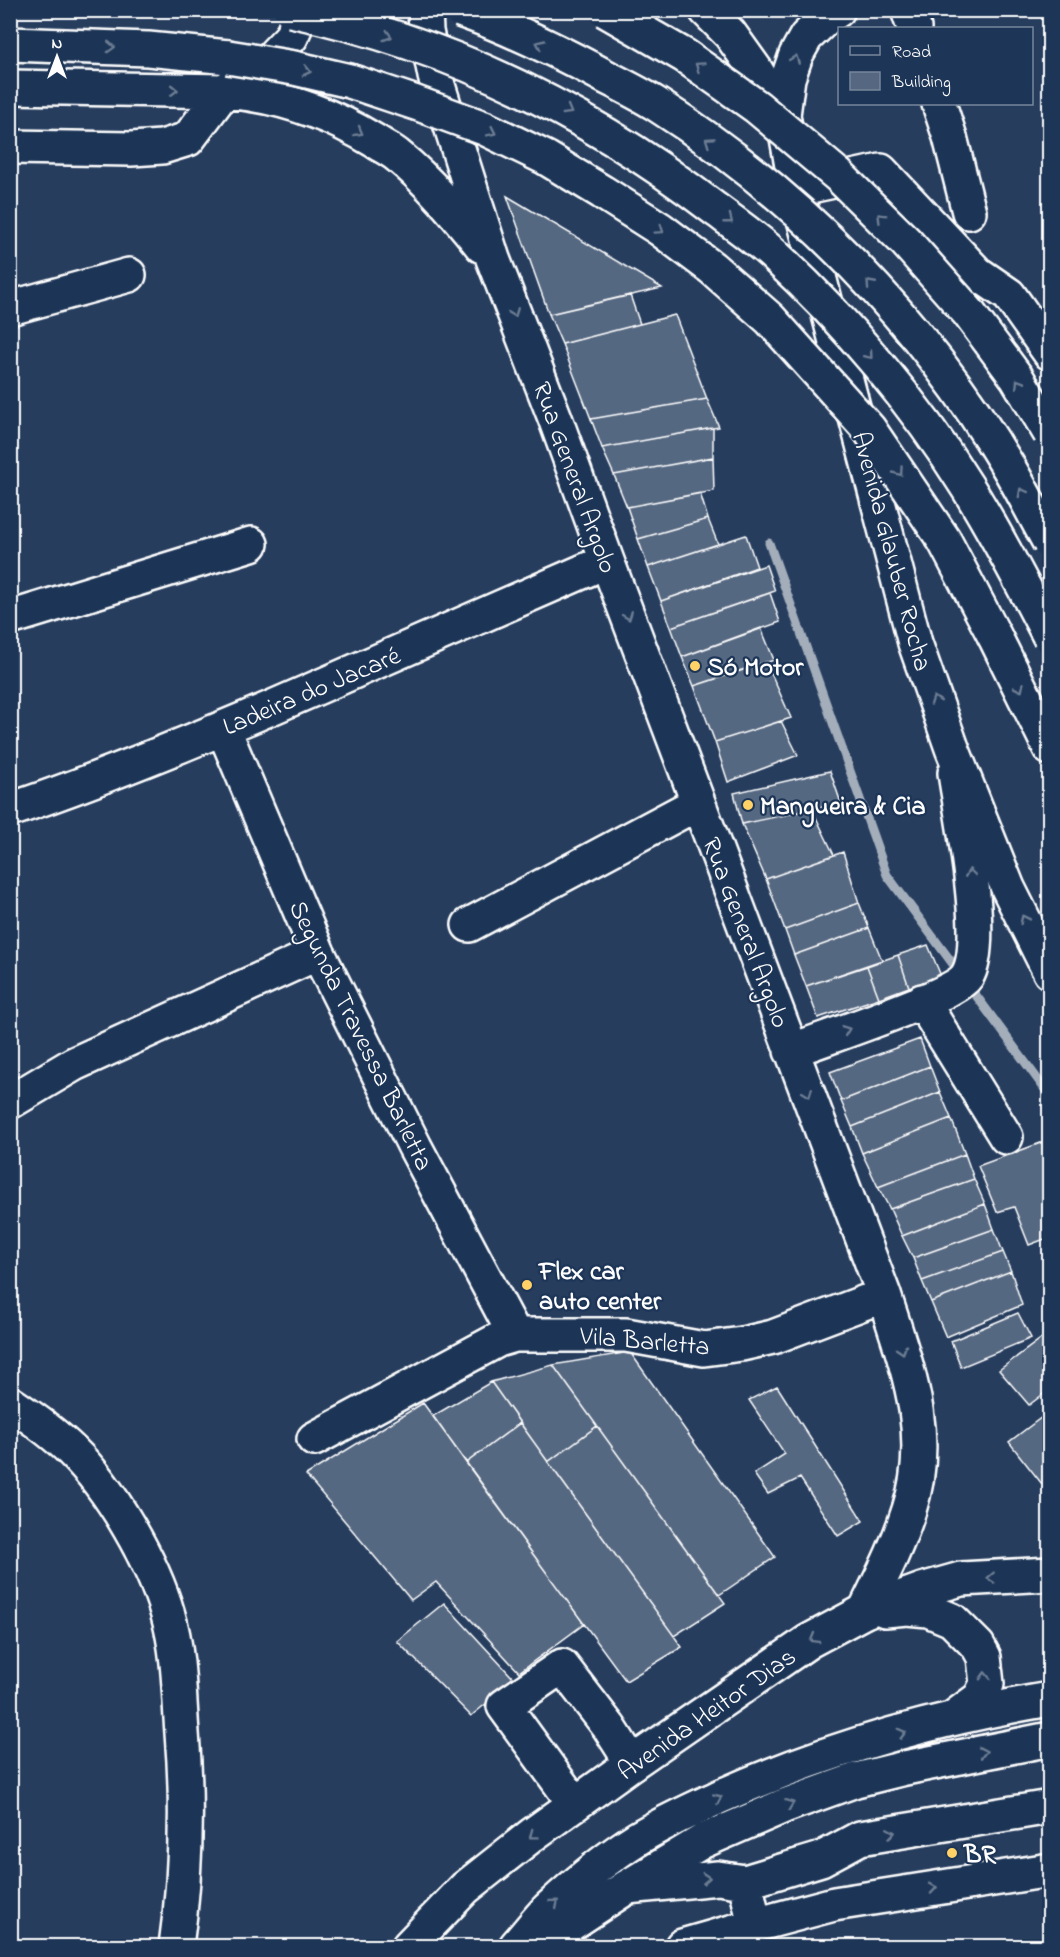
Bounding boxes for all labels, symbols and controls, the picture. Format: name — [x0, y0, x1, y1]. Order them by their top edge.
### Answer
north arrow — [27, 27, 87, 87]
legend — [838, 27, 1033, 105]
one-way arrow — [382, 29, 393, 41]
text: N — [52, 32, 63, 56]
one-way arrow — [536, 39, 547, 51]
text: Road — [892, 40, 931, 66]
one-way arrow — [106, 41, 115, 54]
one-way arrow — [788, 54, 801, 64]
one-way arrow — [695, 62, 706, 73]
one-way arrow — [301, 64, 311, 77]
text: Building — [891, 70, 951, 97]
one-way arrow — [169, 84, 178, 97]
one-way arrow — [561, 104, 572, 116]
one-way arrow — [485, 124, 496, 136]
one-way arrow — [353, 125, 364, 136]
one-way arrow — [704, 137, 715, 148]
one-way arrow — [723, 212, 734, 223]
one-way arrow — [878, 214, 889, 225]
one-way arrow — [653, 223, 664, 234]
one-way arrow — [866, 280, 877, 291]
one-way arrow — [507, 307, 519, 318]
one-way arrow — [862, 348, 873, 359]
street label: Rua General Argolo — [521, 377, 625, 579]
one-way arrow — [1015, 379, 1027, 389]
street label: Avenida Glauber Rocha — [840, 428, 940, 676]
one-way arrow — [892, 465, 903, 476]
one-way arrow — [1018, 488, 1029, 498]
one-way arrow — [620, 610, 633, 621]
street label: Ladeira do Jacaré — [217, 638, 407, 747]
place label: Só Motor — [707, 650, 804, 688]
marker: Só Motor — [688, 659, 702, 673]
one-way arrow — [1013, 681, 1024, 692]
one-way arrow — [929, 695, 942, 706]
place label: Mangueira & Cia — [760, 789, 925, 828]
marker: Mangueira & Cia — [741, 798, 755, 812]
street label: Rua General Argolo — [690, 832, 798, 1034]
one-way arrow — [965, 869, 977, 878]
street label: Segunda Travessa Barletta — [277, 895, 441, 1178]
one-way arrow — [1019, 915, 1031, 926]
one-way arrow — [840, 1025, 851, 1037]
one-way arrow — [800, 1087, 813, 1098]
place label: Flex car auto center — [537, 1254, 662, 1322]
marker: Flex car auto center — [520, 1278, 534, 1292]
street label: Vila Barletta — [577, 1318, 711, 1368]
one-way arrow — [895, 1344, 907, 1355]
one-way arrow — [987, 1571, 996, 1584]
one-way arrow — [809, 1632, 820, 1643]
street label: Avenida Heitor Dias — [611, 1640, 805, 1791]
one-way arrow — [979, 1671, 992, 1680]
one-way arrow — [896, 1727, 906, 1740]
one-way arrow — [977, 1746, 987, 1759]
one-way arrow — [712, 1793, 723, 1805]
one-way arrow — [784, 1798, 794, 1811]
one-way arrow — [529, 1827, 540, 1838]
one-way arrow — [886, 1827, 896, 1839]
place label: BR — [963, 1837, 996, 1875]
marker: BR — [945, 1846, 959, 1860]
one-way arrow — [701, 1872, 710, 1885]
one-way arrow — [928, 1882, 938, 1895]
one-way arrow — [548, 1899, 559, 1910]

